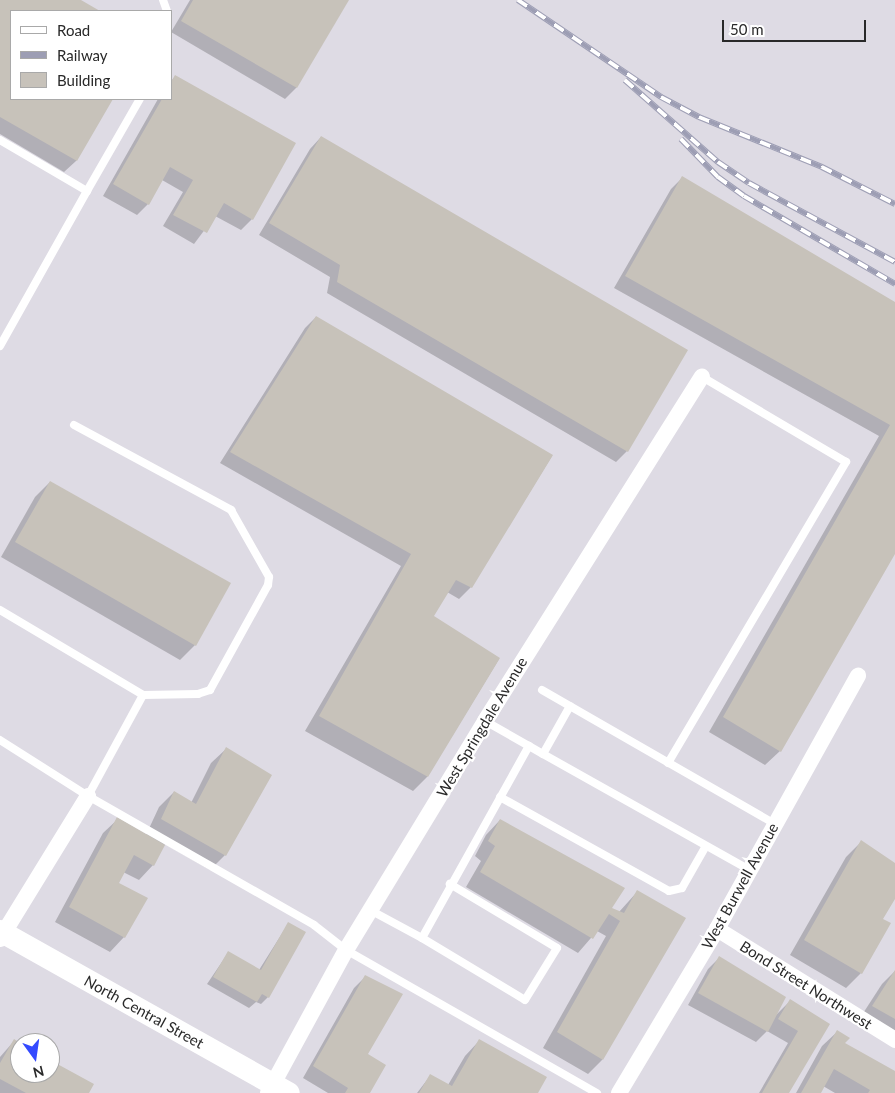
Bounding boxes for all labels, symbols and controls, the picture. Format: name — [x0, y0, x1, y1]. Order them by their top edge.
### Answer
legend — [10, 10, 172, 100]
scale bar — [725, 10, 869, 42]
text: 50 m — [730, 20, 764, 38]
text: Road — [57, 21, 90, 39]
text: Railway — [57, 46, 108, 64]
text: Building — [57, 71, 110, 89]
street label: West Springdale Avenue — [433, 654, 531, 800]
street label: West Burwell Avenue — [698, 820, 782, 952]
street label: Bond Street Northwest — [737, 937, 875, 1033]
street label: North Central Street — [81, 972, 207, 1052]
north arrow — [10, 1033, 60, 1083]
text: N — [31, 1063, 46, 1082]

